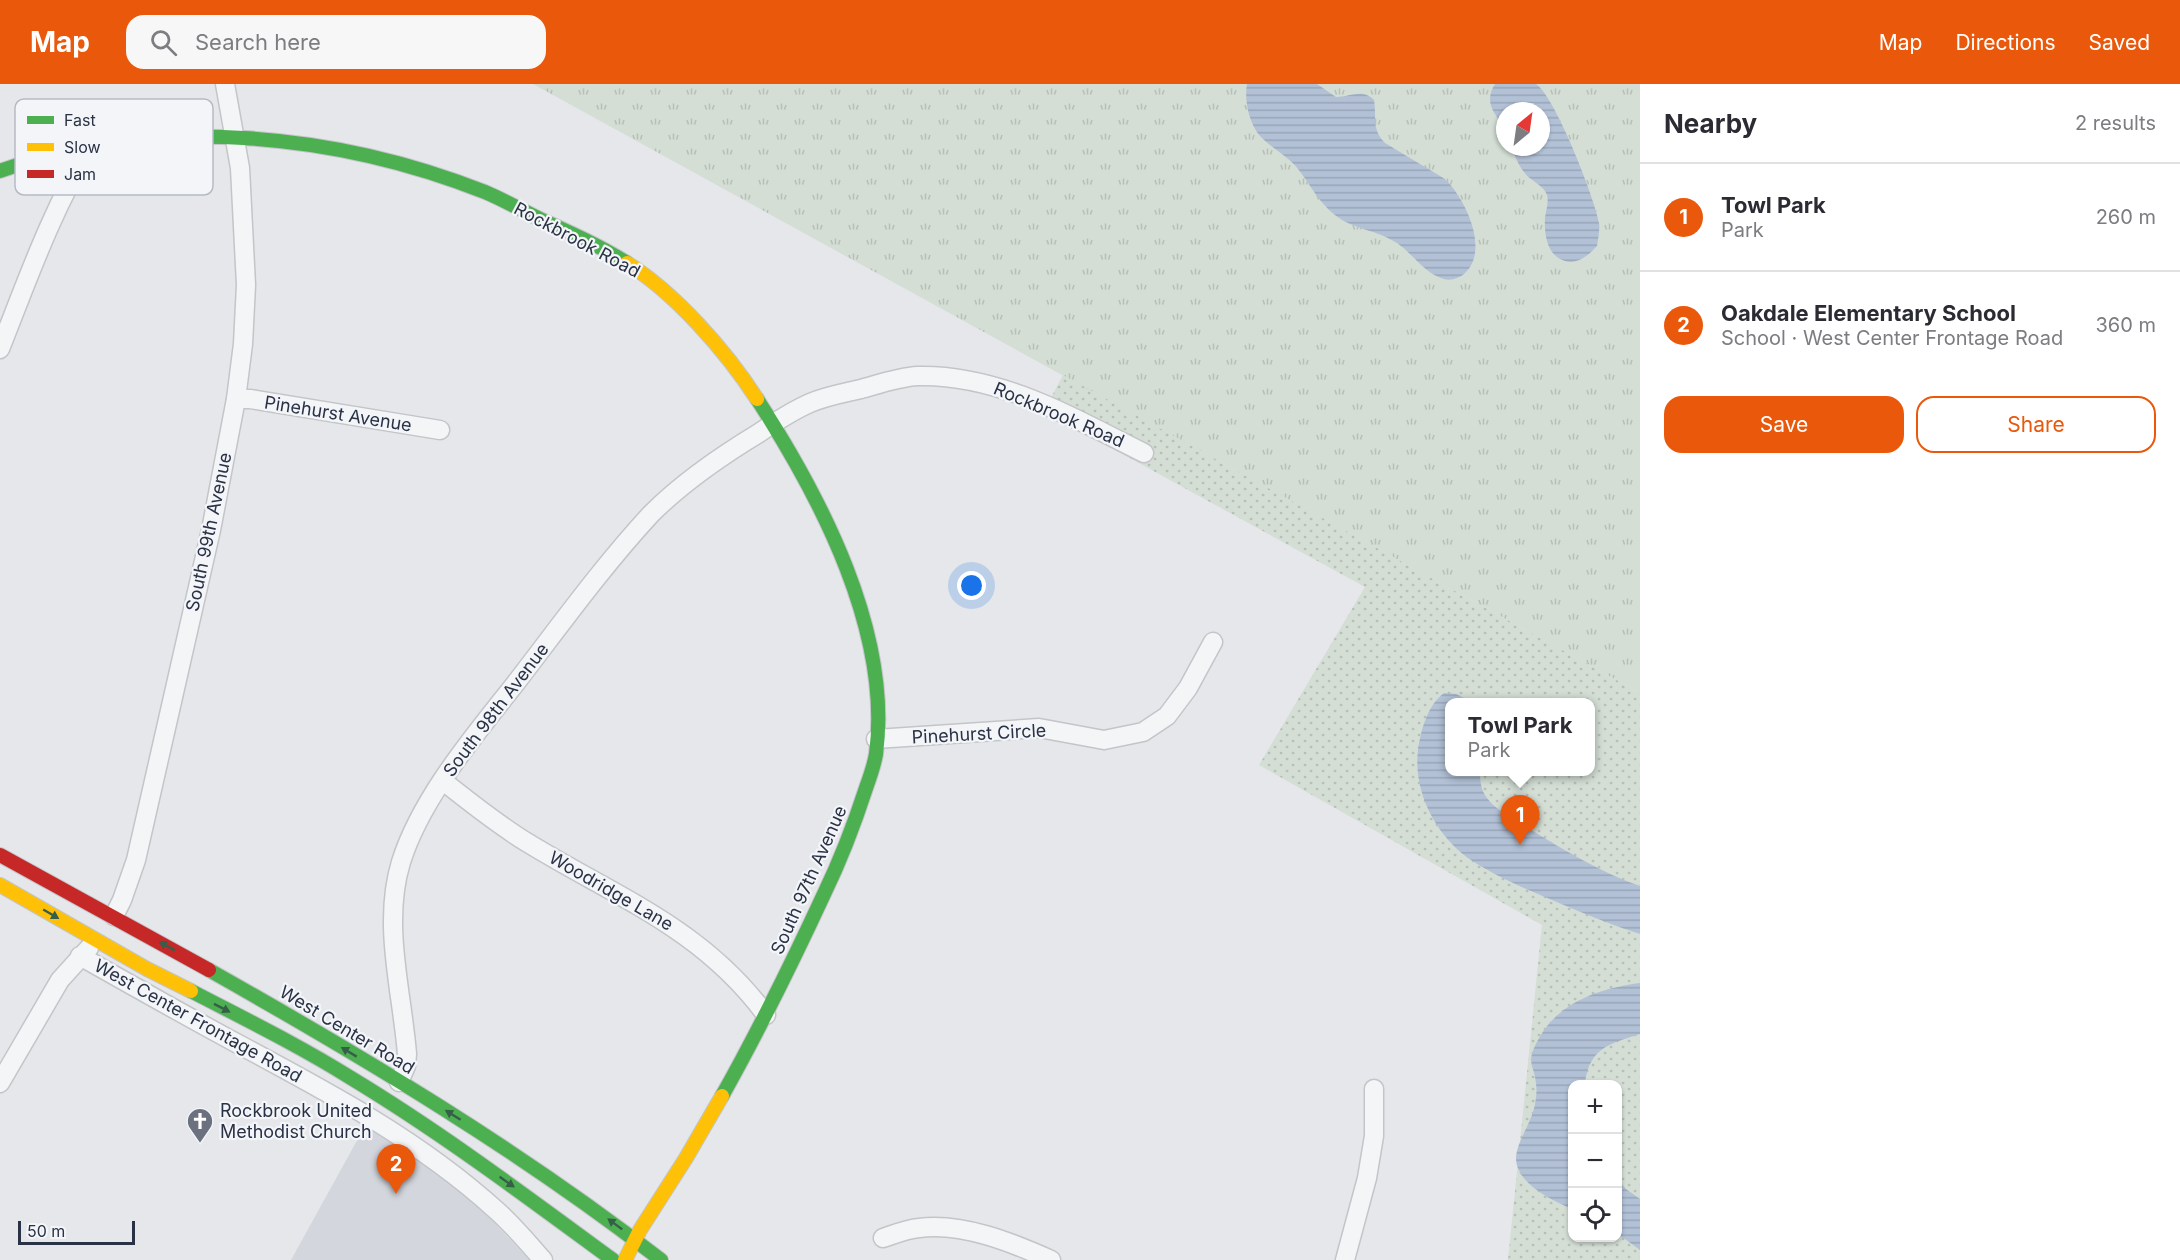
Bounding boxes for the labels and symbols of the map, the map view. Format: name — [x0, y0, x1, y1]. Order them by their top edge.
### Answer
legend — [15, 99, 213, 195]
north arrow — [1496, 102, 1550, 156]
text: Fast — [64, 110, 96, 130]
text: Slow — [64, 137, 101, 157]
text: Jam — [64, 164, 96, 184]
street label: Rockbrook Road — [511, 197, 644, 282]
street label: Rockbrook Road — [991, 378, 1128, 452]
street label: Pinehurst Avenue — [263, 392, 413, 436]
street label: South 99th Avenue — [181, 450, 236, 613]
your location — [957, 571, 986, 600]
street label: South 98th Avenue — [439, 639, 553, 781]
street label: Pinehurst Circle — [911, 719, 1047, 748]
pin: 1 — [1500, 796, 1540, 845]
street label: South 97th Avenue — [766, 802, 851, 957]
street label: Woodridge Lane — [545, 847, 677, 935]
one-way arrow — [43, 908, 59, 919]
one-way arrow — [159, 941, 176, 951]
street label: West Center Frontage Road — [91, 955, 306, 1087]
street label: West Center Road — [276, 981, 418, 1078]
one-way arrow — [213, 1003, 230, 1012]
one-way arrow — [340, 1047, 357, 1057]
place label: Rockbrook United Methodist Church — [220, 1100, 372, 1142]
church icon: Rockbrook United Methodist Church — [185, 1106, 215, 1144]
one-way arrow — [445, 1109, 461, 1120]
pin: 2 — [376, 1144, 416, 1194]
one-way arrow — [499, 1176, 515, 1188]
scale bar — [18, 1218, 135, 1246]
one-way arrow — [607, 1218, 622, 1230]

